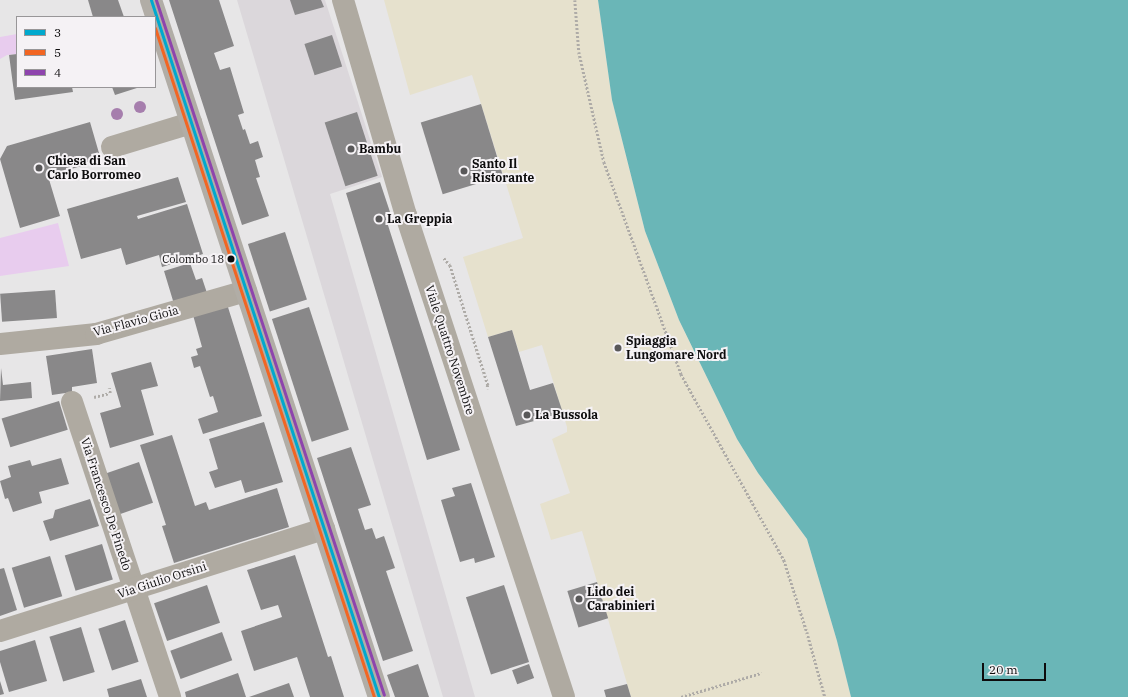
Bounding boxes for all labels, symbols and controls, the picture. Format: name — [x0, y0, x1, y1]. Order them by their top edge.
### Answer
legend — [16, 16, 156, 88]
text: 3 — [54, 25, 61, 40]
text: 5 — [54, 45, 61, 60]
text: 4 — [54, 65, 61, 80]
place label: Bambu — [359, 142, 401, 156]
marker: Bambu — [346, 144, 356, 154]
place label: Chiesa di San Carlo Borromeo — [47, 154, 141, 182]
place label: Santo Il Ristorante — [472, 157, 534, 185]
marker: Chiesa di San Carlo Borromeo — [34, 163, 44, 173]
marker: Santo Il Ristorante — [459, 166, 469, 176]
place label: La Greppia — [387, 212, 452, 226]
marker: La Greppia — [374, 214, 384, 224]
place label: Colombo 18 — [162, 252, 224, 266]
marker: Colombo 18 — [226, 254, 236, 264]
street label: Viale Quattro Novembre — [422, 283, 478, 417]
street label: Via Flavio Gioia — [92, 303, 180, 339]
place label: Spiaggia Lungomare Nord — [626, 334, 727, 362]
marker: Spiaggia Lungomare Nord — [613, 343, 623, 353]
place label: La Bussola — [535, 408, 598, 422]
marker: La Bussola — [522, 410, 532, 420]
street label: Via Francesco De Pinedo — [78, 436, 134, 572]
street label: Via Giulio Orsini — [116, 559, 208, 601]
place label: Lido dei Carabinieri — [587, 585, 655, 613]
marker: Lido dei Carabinieri — [574, 594, 584, 604]
scale bar — [984, 655, 1048, 681]
text: 20 m — [989, 662, 1018, 677]

